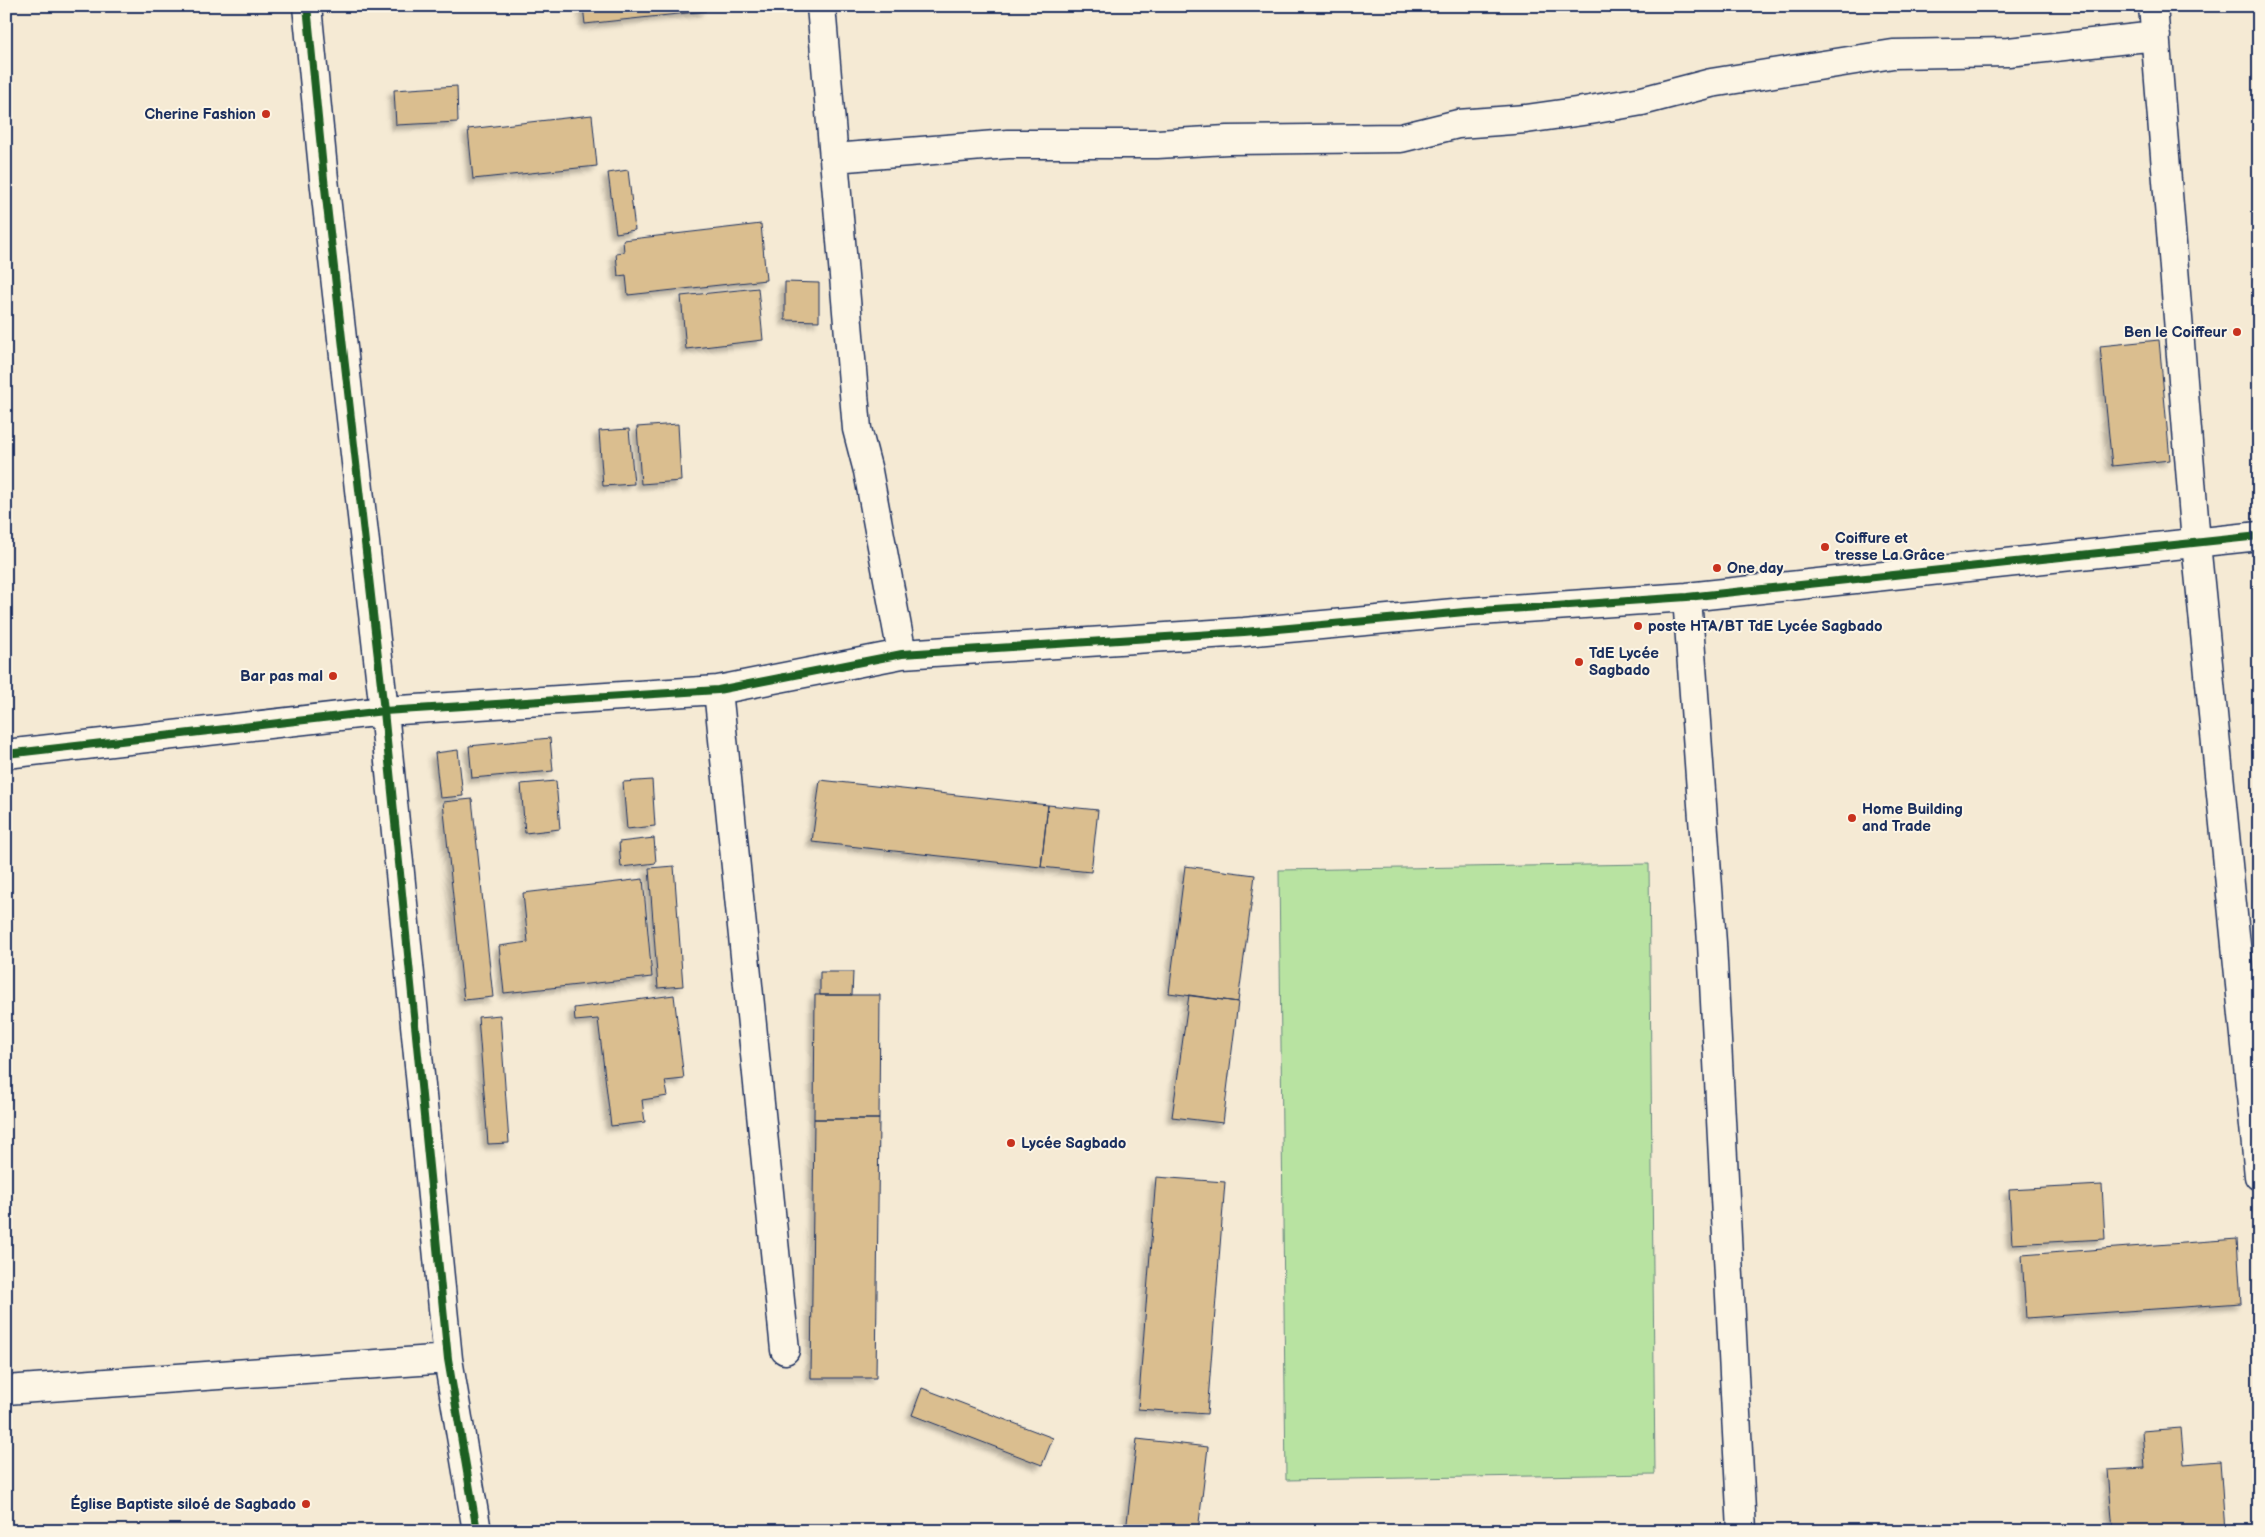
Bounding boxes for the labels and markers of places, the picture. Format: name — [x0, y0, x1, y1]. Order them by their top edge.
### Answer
place label: Cherine Fashion — [144, 105, 256, 124]
marker: Cherine Fashion — [260, 108, 272, 120]
place label: Ben le Coiffeur — [2124, 323, 2228, 342]
marker: Ben le Coiffeur — [2231, 326, 2243, 338]
place label: Coiffure et tresse La Grâce — [1834, 529, 1945, 565]
marker: Coiffure et tresse La Grâce — [1819, 541, 1831, 553]
place label: One day — [1727, 559, 1783, 578]
marker: One day — [1711, 562, 1723, 574]
place label: poste HTA/BT TdE Lycée Sagbado — [1648, 617, 1883, 636]
marker: poste HTA/BT TdE Lycée Sagbado — [1632, 620, 1644, 632]
place label: TdE Lycée Sagbado — [1589, 644, 1659, 680]
marker: TdE Lycée Sagbado — [1573, 656, 1585, 668]
place label: Bar pas mal — [240, 667, 323, 686]
marker: Bar pas mal — [327, 670, 339, 682]
place label: Home Building and Trade — [1862, 800, 1963, 836]
marker: Home Building and Trade — [1846, 812, 1858, 824]
place label: Lycée Sagbado — [1021, 1134, 1127, 1153]
marker: Lycée Sagbado — [1005, 1137, 1017, 1149]
place label: Église Baptiste siloé de Sagbado — [70, 1494, 296, 1514]
marker: Église Baptiste siloé de Sagbado — [300, 1498, 312, 1510]

